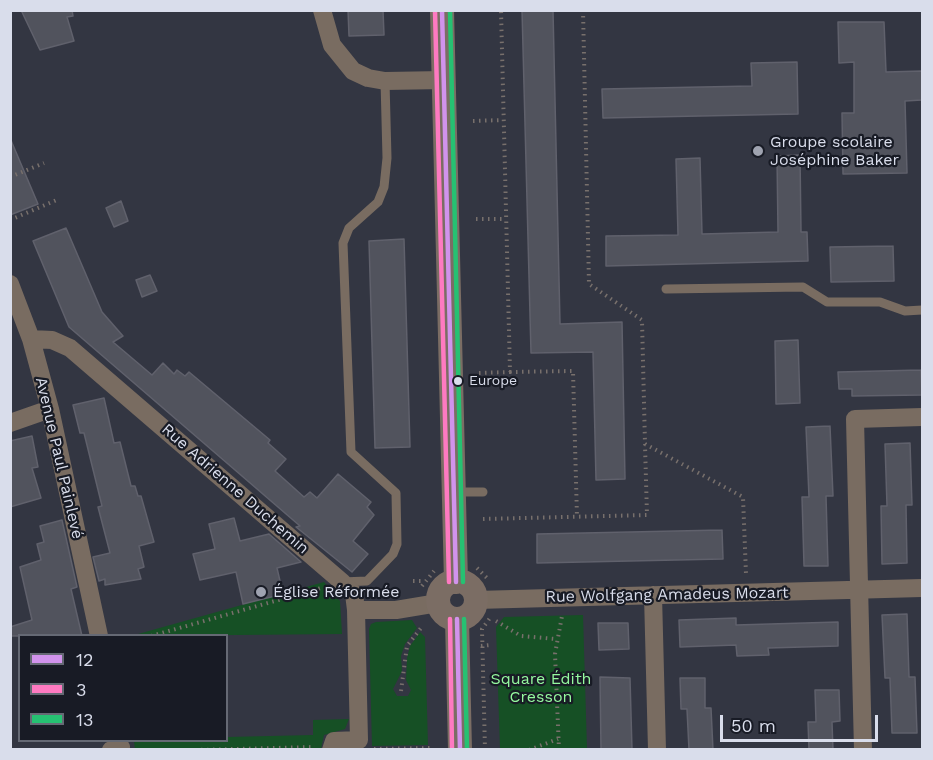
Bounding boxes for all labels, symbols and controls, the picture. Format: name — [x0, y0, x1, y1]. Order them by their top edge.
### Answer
place label: Groupe scolaire Joséphine Baker — [770, 132, 899, 170]
marker: Groupe scolaire Joséphine Baker — [751, 144, 765, 158]
place label: Europe — [469, 373, 517, 389]
street label: Avenue Paul Painlevé — [31, 375, 87, 541]
marker: Europe — [452, 375, 464, 387]
street label: Rue Adrienne Duchemin — [157, 420, 313, 558]
place label: Église Réformée — [273, 582, 399, 602]
street label: Rue Wolfgang Amadeus Mozart — [545, 583, 789, 607]
marker: Église Réformée — [254, 585, 268, 599]
legend — [18, 634, 228, 742]
text: 12 — [76, 649, 94, 670]
park label: Square Édith Cresson — [491, 669, 591, 707]
text: 3 — [76, 679, 87, 700]
scale bar — [723, 703, 880, 741]
text: 13 — [76, 709, 94, 730]
text: 50 m — [731, 715, 776, 736]

